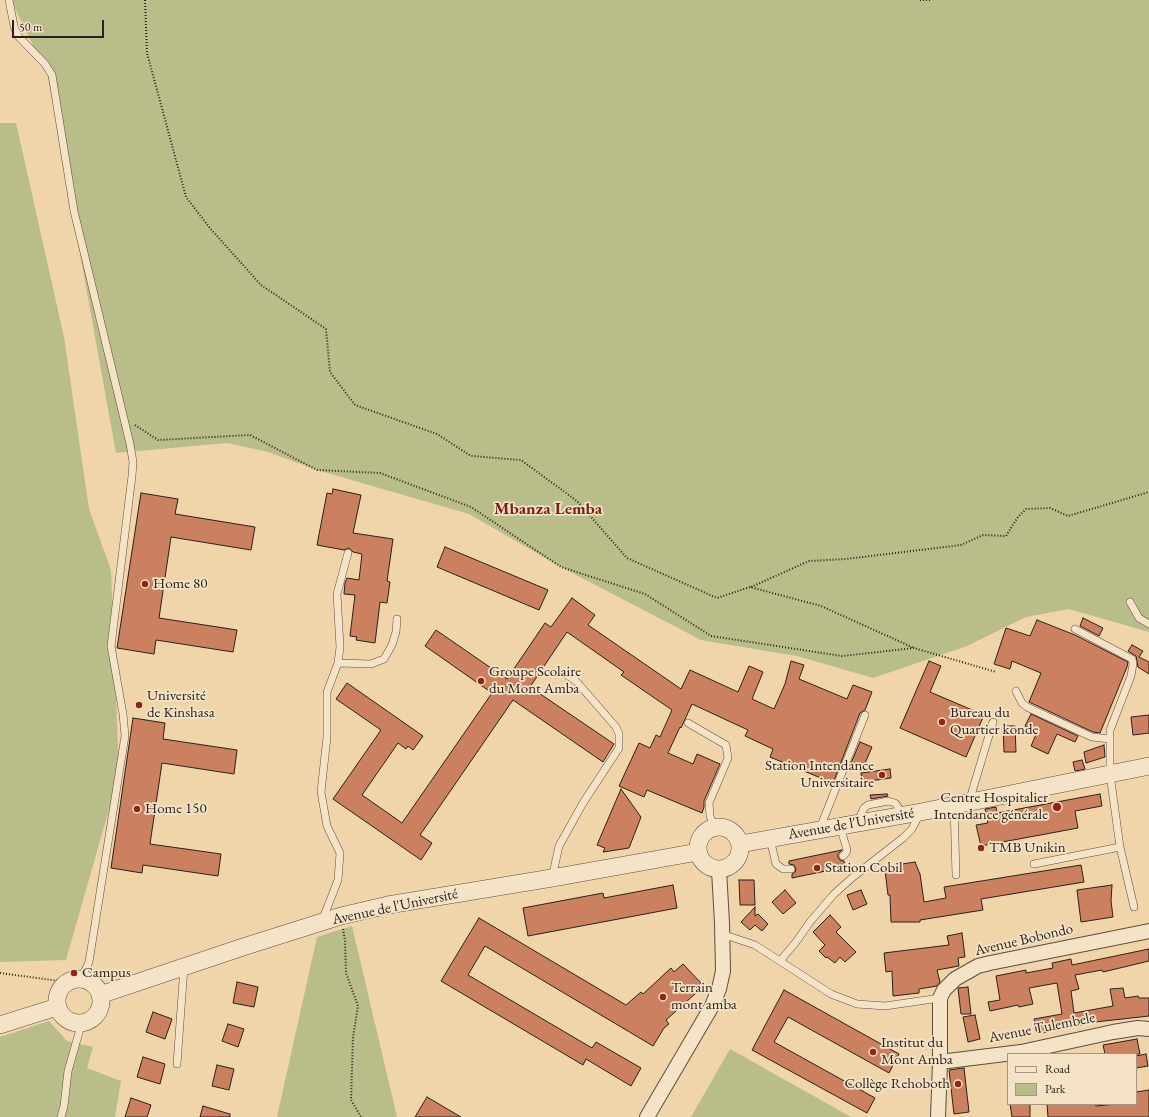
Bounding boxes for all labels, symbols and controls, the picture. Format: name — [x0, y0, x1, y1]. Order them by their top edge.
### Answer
scale bar — [14, 12, 106, 38]
text: 50 m — [19, 19, 42, 35]
district label: Mbanza Lemba — [494, 499, 602, 519]
place label: Home 80 — [153, 575, 207, 593]
marker: Home 80 — [140, 579, 150, 589]
place label: Groupe Scolaire du Mont Amba — [489, 663, 581, 698]
marker: Groupe Scolaire du Mont Amba — [476, 676, 486, 686]
place label: Université de Kinshasa — [147, 687, 215, 722]
marker: Université de Kinshasa — [134, 700, 144, 710]
place label: Bureau du Quartier konde — [950, 704, 1038, 739]
marker: Bureau du Quartier konde — [937, 717, 947, 727]
place label: Station Intendance Universitaire — [765, 757, 874, 792]
marker: Station Intendance Universitaire — [877, 770, 887, 780]
place label: Centre Hospitalier Intendance générale — [934, 789, 1048, 824]
place label: Home 150 — [145, 800, 207, 818]
marker: Centre Hospitalier Intendance générale — [1051, 801, 1063, 813]
marker: Home 150 — [132, 804, 142, 814]
street label: Avenue de l'Université — [786, 804, 916, 844]
place label: TMB Unikin — [989, 839, 1066, 857]
marker: TMB Unikin — [976, 843, 986, 853]
place label: Station Cobil — [825, 859, 902, 877]
marker: Station Cobil — [812, 863, 822, 873]
street label: Avenue de l'Université — [331, 885, 459, 929]
street label: Avenue Bobondo — [973, 920, 1075, 960]
place label: Campus — [82, 964, 131, 982]
marker: Campus — [69, 968, 79, 978]
place label: Terrain mont amba — [671, 979, 737, 1014]
marker: Terrain mont amba — [658, 992, 668, 1002]
street label: Avenue Tulembele — [987, 1009, 1097, 1047]
place label: Institut du Mont Amba — [881, 1034, 953, 1069]
marker: Institut du Mont Amba — [868, 1047, 878, 1057]
legend — [1007, 1053, 1137, 1105]
text: Road — [1045, 1061, 1070, 1077]
place label: Collège Rehoboth — [844, 1075, 950, 1093]
marker: Collège Rehoboth — [953, 1079, 963, 1089]
text: Park — [1045, 1081, 1065, 1097]

